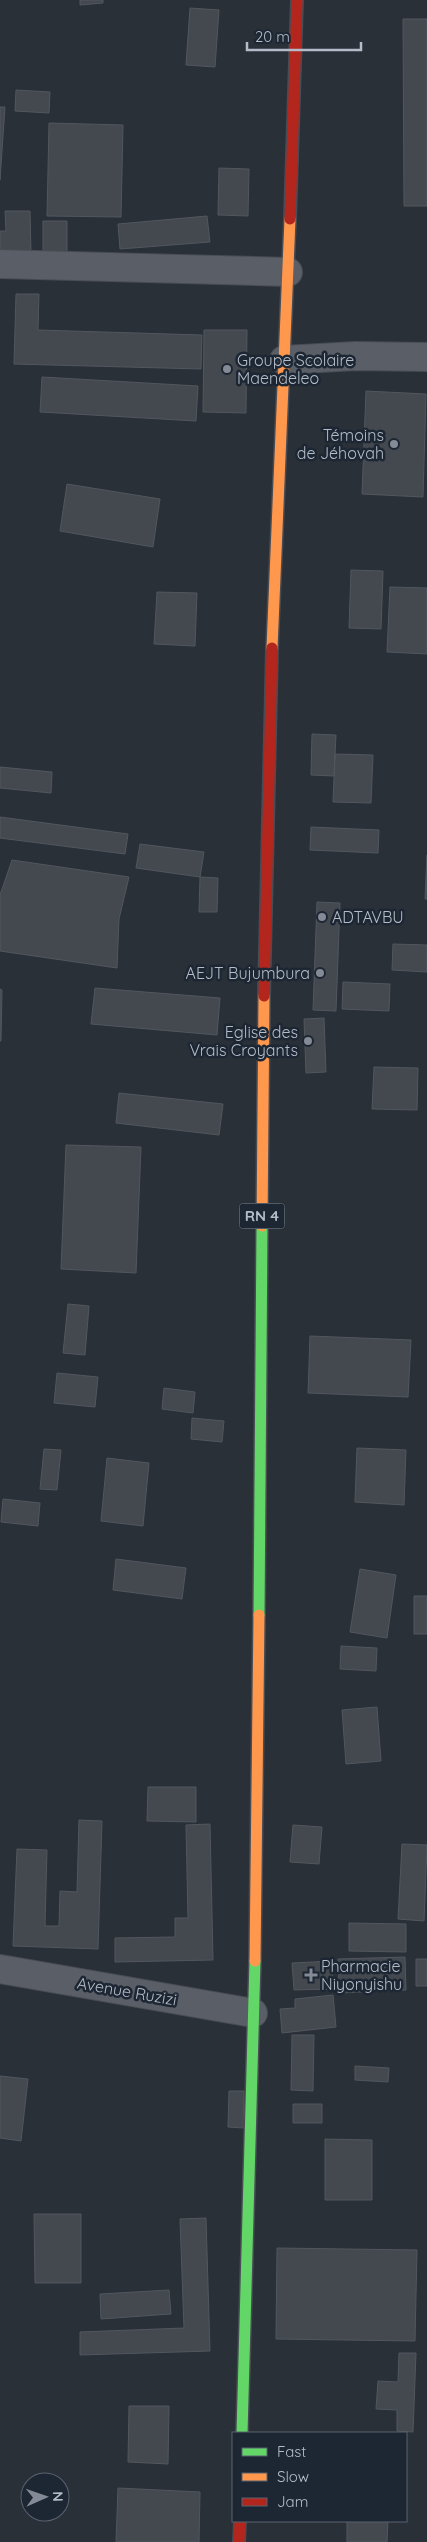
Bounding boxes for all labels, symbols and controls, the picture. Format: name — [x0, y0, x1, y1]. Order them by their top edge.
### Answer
scale bar — [247, 20, 361, 52]
text: 20 m — [255, 27, 290, 46]
place label: Groupe Scolaire Maendeleo — [237, 350, 354, 388]
marker: Groupe Scolaire Maendeleo — [221, 363, 233, 375]
place label: Témoins de Jéhovah — [297, 425, 384, 463]
marker: Témoins de Jéhovah — [388, 438, 400, 450]
place label: ADTAVBU — [332, 907, 404, 927]
marker: ADTAVBU — [316, 911, 328, 923]
place label: AEJT Bujumbura — [186, 963, 310, 983]
marker: AEJT Bujumbura — [314, 967, 326, 979]
place label: Eglise des Vrais Croyants — [189, 1022, 298, 1060]
marker: Eglise des Vrais Croyants — [302, 1035, 314, 1047]
road number: RN 4 — [240, 1204, 284, 1228]
place label: Pharmacie Niyonyishu — [321, 1956, 402, 1994]
marker: Pharmacie Niyonyishu — [305, 1969, 317, 1981]
street label: Avenue Ruzizi — [76, 1972, 178, 2010]
legend — [232, 2432, 407, 2522]
text: Fast — [277, 2442, 306, 2461]
text: Slow — [277, 2467, 309, 2486]
north arrow — [20, 2472, 70, 2522]
text: N — [49, 2491, 67, 2502]
text: Jam — [277, 2492, 308, 2511]

